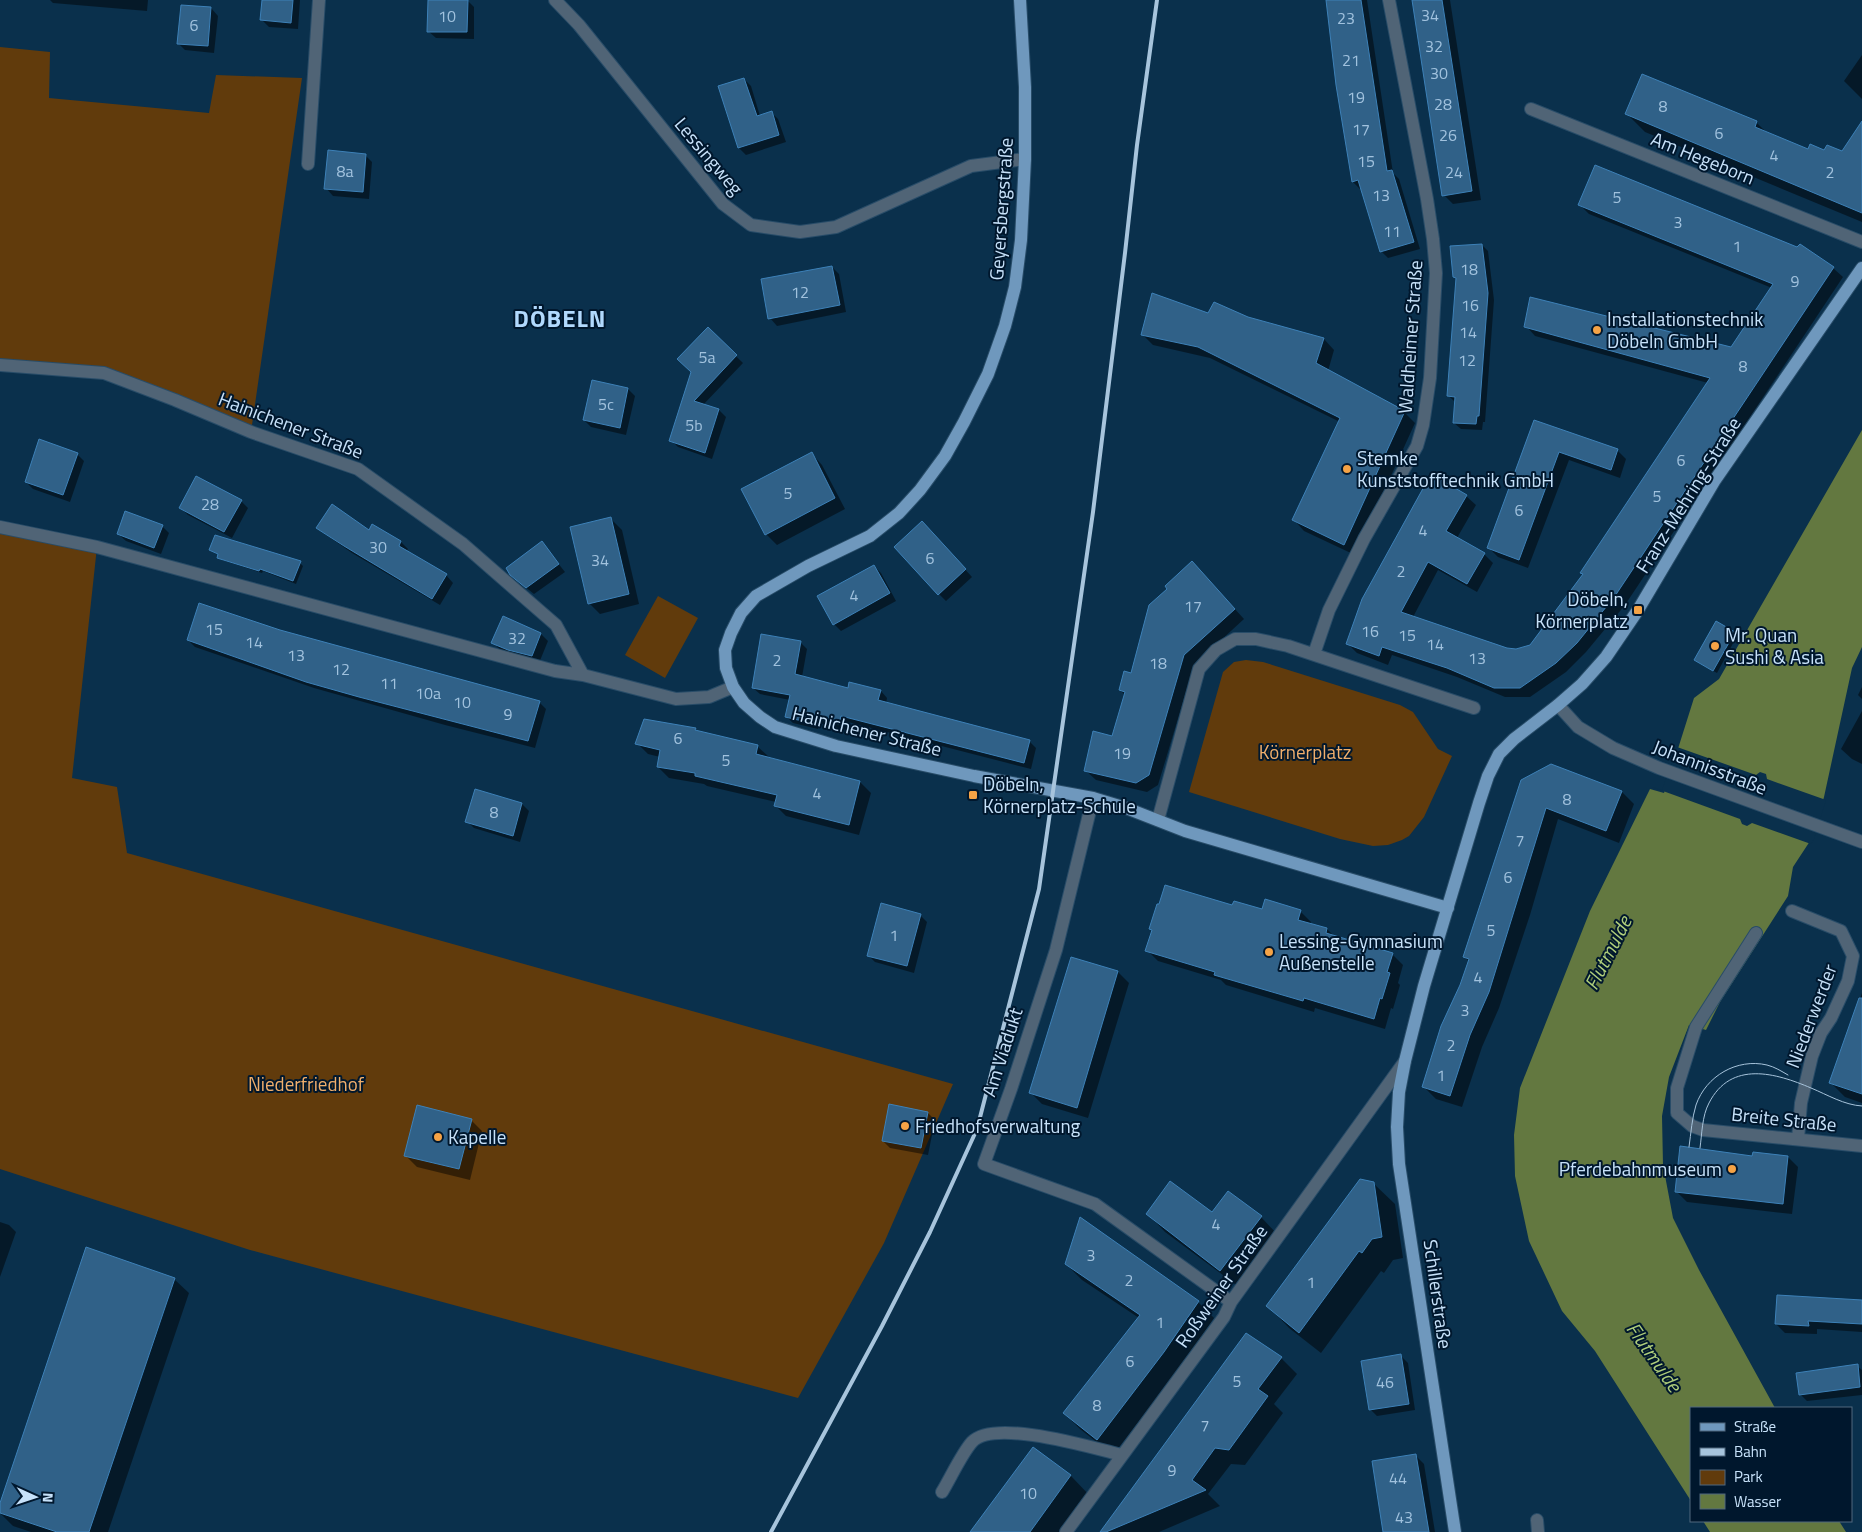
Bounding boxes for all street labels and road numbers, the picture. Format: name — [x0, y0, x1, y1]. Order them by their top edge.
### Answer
street label: Lessingweg — [668, 110, 751, 201]
street label: Am Hegeborn — [1647, 124, 1760, 192]
street label: Geyersbergstraße — [981, 137, 1020, 281]
street label: Waldheimer Straße — [1390, 259, 1429, 415]
street label: Hainichener Straße — [215, 384, 368, 465]
street label: Franz-Mehring-Straße — [1628, 411, 1747, 579]
street label: Hainichener Straße — [789, 698, 945, 763]
street label: Johannisstraße — [1649, 731, 1772, 802]
street label: Niederwerder — [1777, 959, 1844, 1072]
street label: Am Viadukt — [974, 1003, 1030, 1100]
street label: Breite Straße — [1730, 1099, 1838, 1138]
street label: Roßweiner Straße — [1167, 1218, 1274, 1353]
street label: Schillerstraße — [1416, 1237, 1461, 1350]

